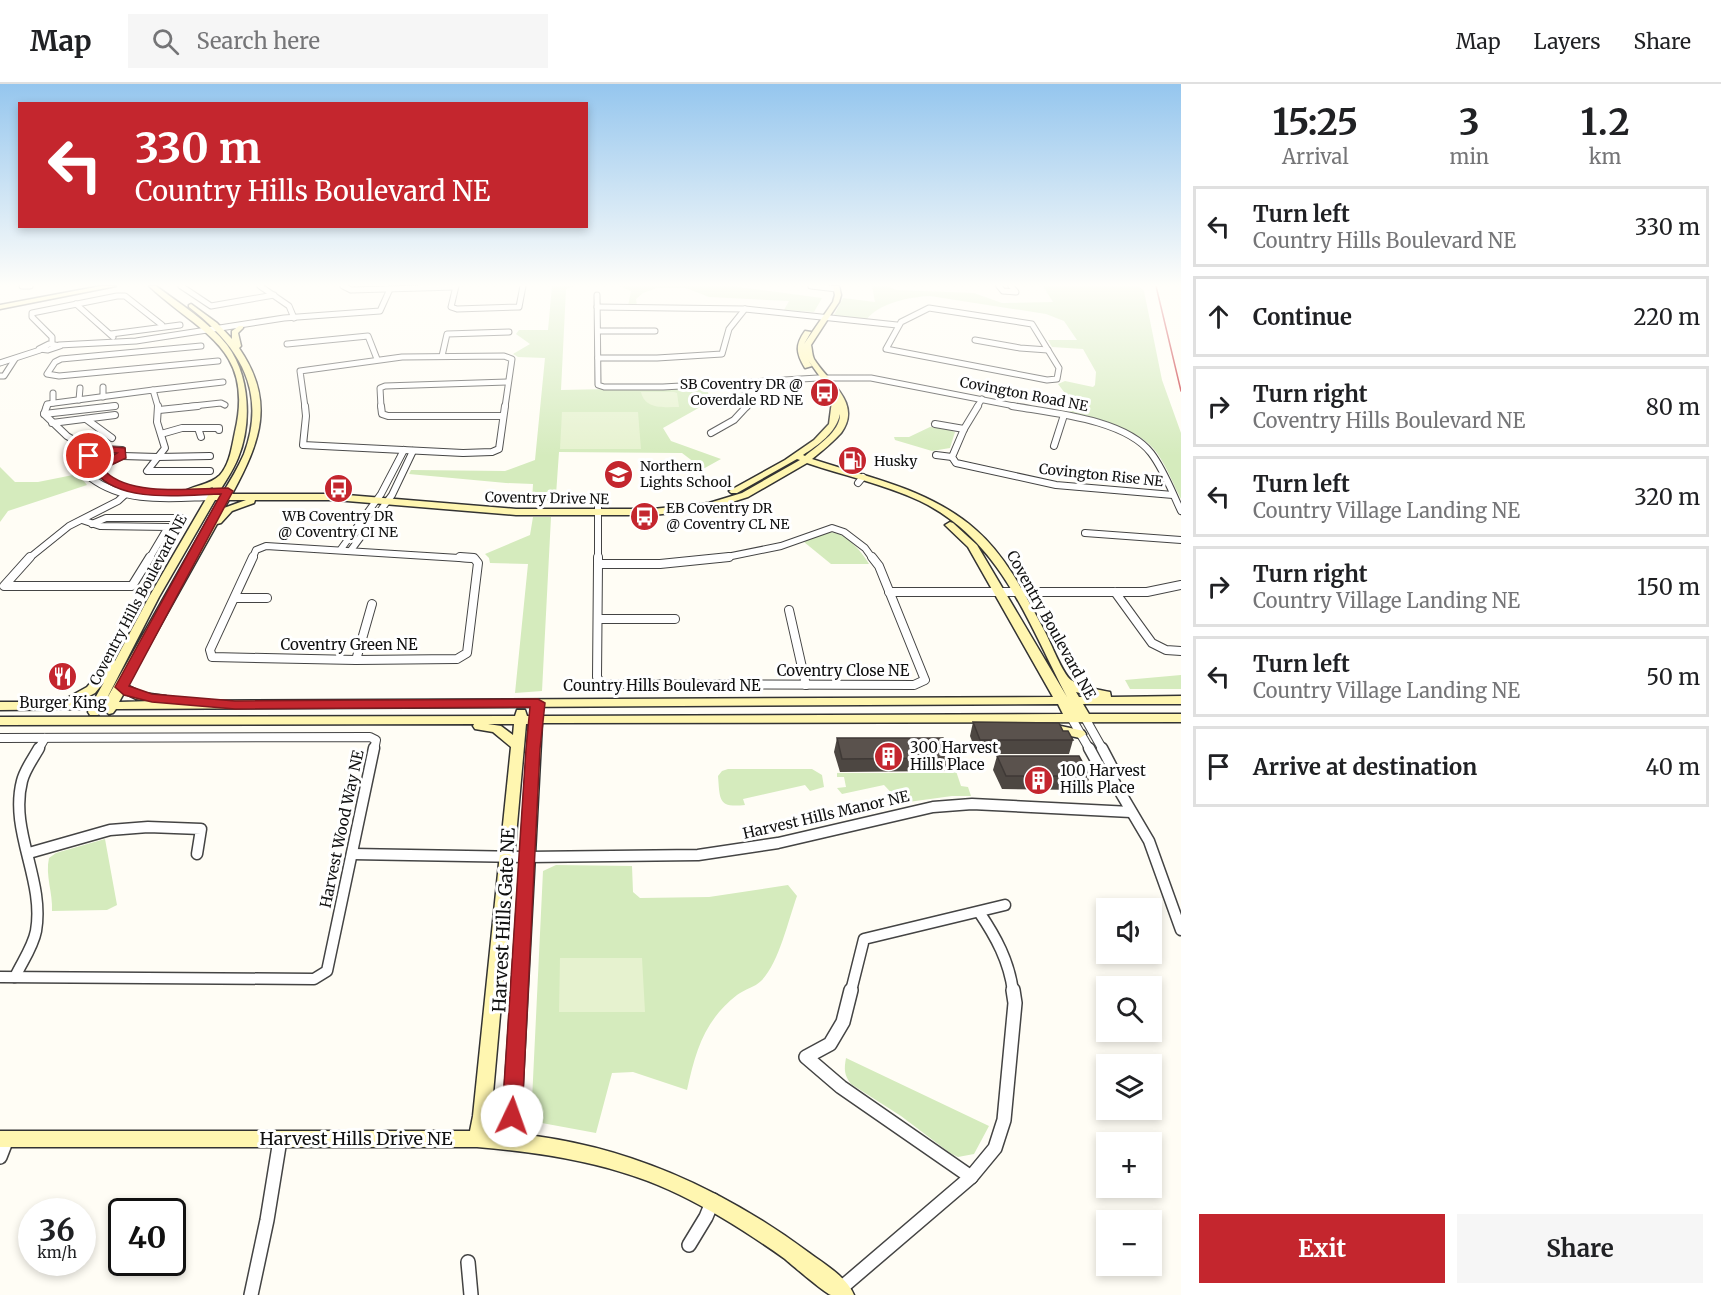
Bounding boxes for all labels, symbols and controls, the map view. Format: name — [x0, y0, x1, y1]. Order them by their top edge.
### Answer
search box — [128, 14, 548, 68]
text: Map — [30, 23, 92, 59]
icon: search — [149, 25, 182, 58]
text: Search here — [197, 27, 320, 55]
text: Map — [1456, 28, 1501, 55]
text: Layers — [1534, 28, 1601, 55]
text: Share — [1634, 28, 1691, 55]
text: 15:25 — [1272, 100, 1358, 145]
text: 3 — [1459, 100, 1480, 145]
text: 1.2 — [1581, 100, 1630, 145]
text: 330 m — [135, 122, 261, 174]
icon: left — [36, 126, 114, 204]
text: Arrival — [1282, 144, 1349, 169]
text: min — [1450, 144, 1489, 169]
text: km — [1589, 144, 1621, 169]
text: Country Hills Boulevard NE — [135, 174, 490, 208]
text: Turn left — [1253, 200, 1350, 228]
icon: left — [1202, 210, 1235, 243]
text: 330 m — [1635, 213, 1700, 241]
text: Country Hills Boulevard NE — [1253, 228, 1516, 253]
icon: ahead — [1202, 300, 1235, 333]
text: Continue — [1253, 303, 1352, 331]
text: 220 m — [1633, 303, 1700, 331]
street label: Covington Road NE — [958, 373, 1090, 415]
place label: SB Coventry DR @ Coverdale RD NE — [680, 375, 803, 409]
bus stop icon: SB Coventry DR @ Coverdale RD NE — [808, 376, 840, 408]
text: Turn right — [1253, 380, 1367, 408]
icon: right — [1202, 390, 1235, 423]
text: 80 m — [1646, 393, 1700, 421]
text: Coventry Hills Boulevard NE — [1253, 408, 1525, 433]
pin — [63, 430, 114, 481]
icon: arrive — [72, 439, 105, 472]
fuel station icon: Husky — [837, 445, 869, 477]
place label: Husky — [874, 452, 918, 470]
place label: Northern Lights School — [640, 457, 732, 491]
school or university icon: Northern Lights School — [603, 458, 635, 490]
street label: Covington Rise NE — [1038, 460, 1164, 490]
text: Turn left — [1253, 470, 1350, 498]
bus stop icon: WB Coventry DR @ Coventry CI NE — [322, 473, 354, 505]
icon: left — [1202, 480, 1235, 513]
text: 320 m — [1634, 483, 1700, 511]
street label: Coventry Drive NE — [485, 488, 609, 508]
text: Country Village Landing NE — [1253, 498, 1520, 523]
place label: EB Coventry DR @ Coventry CL NE — [666, 499, 789, 533]
bus stop icon: EB Coventry DR @ Coventry CL NE — [629, 500, 661, 532]
place label: WB Coventry DR @ Coventry CI NE — [278, 507, 398, 541]
street label: Coventry Hills Boulevard NE — [85, 512, 191, 688]
street label: Coventry Boulevard NE — [1003, 547, 1100, 703]
text: Turn right — [1253, 560, 1367, 588]
icon: right — [1202, 570, 1235, 603]
text: 150 m — [1637, 573, 1700, 601]
text: Country Village Landing NE — [1253, 588, 1520, 613]
street label: Coventry Green NE — [280, 635, 418, 654]
text: Turn left — [1253, 650, 1350, 678]
restaurant icon: Burger King — [47, 660, 79, 692]
icon: left — [1202, 660, 1235, 693]
street label: Coventry Close NE — [777, 661, 910, 680]
text: 50 m — [1646, 663, 1700, 691]
street label: Country Hills Boulevard NE — [563, 676, 761, 695]
text: Country Village Landing NE — [1253, 678, 1520, 703]
place label: Burger King — [19, 693, 107, 712]
place label: 300 Harvest Hills Place — [910, 738, 998, 774]
building icon: 300 Harvest Hills Place — [873, 741, 905, 773]
street label: Harvest Wood Way NE — [315, 748, 368, 910]
icon: arrive — [1202, 750, 1235, 783]
text: Arrive at destination — [1253, 753, 1477, 781]
text: 40 m — [1645, 753, 1700, 781]
place label: 100 Harvest Hills Place — [1060, 761, 1146, 797]
building icon: 100 Harvest Hills Place — [1023, 764, 1055, 796]
street label: Harvest Hills Manor NE — [741, 786, 911, 843]
street label: Harvest Hills Gate NE — [487, 826, 520, 1013]
map controls — [1096, 898, 1162, 1276]
button: sound — [1096, 898, 1162, 964]
button: search — [1096, 976, 1162, 1042]
button: layers — [1096, 1054, 1162, 1120]
position arrow — [480, 1084, 544, 1148]
street label: Harvest Hills Drive NE — [259, 1127, 453, 1150]
button: + — [1096, 1132, 1162, 1198]
speed limit sign: 40 — [108, 1198, 186, 1276]
button: − — [1096, 1210, 1162, 1276]
text: 36 — [39, 1211, 75, 1249]
button: Exit — [1199, 1214, 1445, 1283]
button: Share — [1457, 1214, 1703, 1283]
text: km/h — [37, 1243, 77, 1262]

